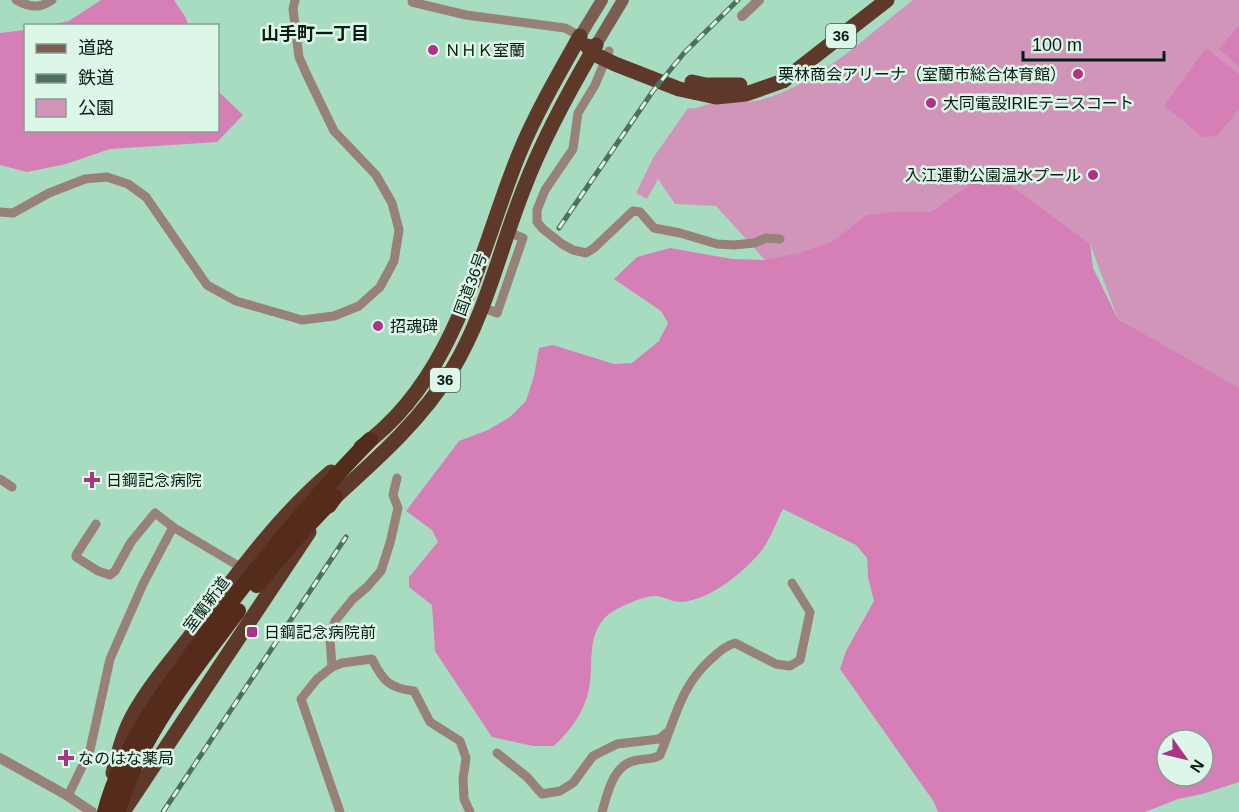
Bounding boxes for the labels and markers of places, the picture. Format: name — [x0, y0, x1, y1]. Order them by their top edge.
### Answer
place label: ＮＨＫ室蘭 — [445, 42, 525, 59]
marker: ＮＨＫ室蘭 — [426, 43, 440, 57]
place label: 栗林商会アリーナ（室蘭市総合体育館） — [778, 66, 1066, 83]
marker: 栗林商会アリーナ（室蘭市総合体育館） — [1071, 67, 1085, 81]
place label: 大同電設IRIEテニスコート — [943, 95, 1134, 112]
marker: 大同電設IRIEテニスコート — [924, 96, 938, 110]
place label: 入江運動公園温水プール — [905, 167, 1081, 184]
marker: 入江運動公園温水プール — [1086, 168, 1100, 182]
place label: 招魂碑 — [390, 318, 438, 335]
marker: 招魂碑 — [371, 319, 385, 333]
marker: 日鋼記念病院 — [83, 471, 101, 489]
place label: 日鋼記念病院 — [106, 472, 202, 489]
place label: 日鋼記念病院前 — [264, 624, 376, 641]
marker: 日鋼記念病院前 — [245, 625, 259, 639]
place label: なのはな薬局 — [78, 750, 174, 767]
marker: なのはな薬局 — [59, 751, 73, 765]

